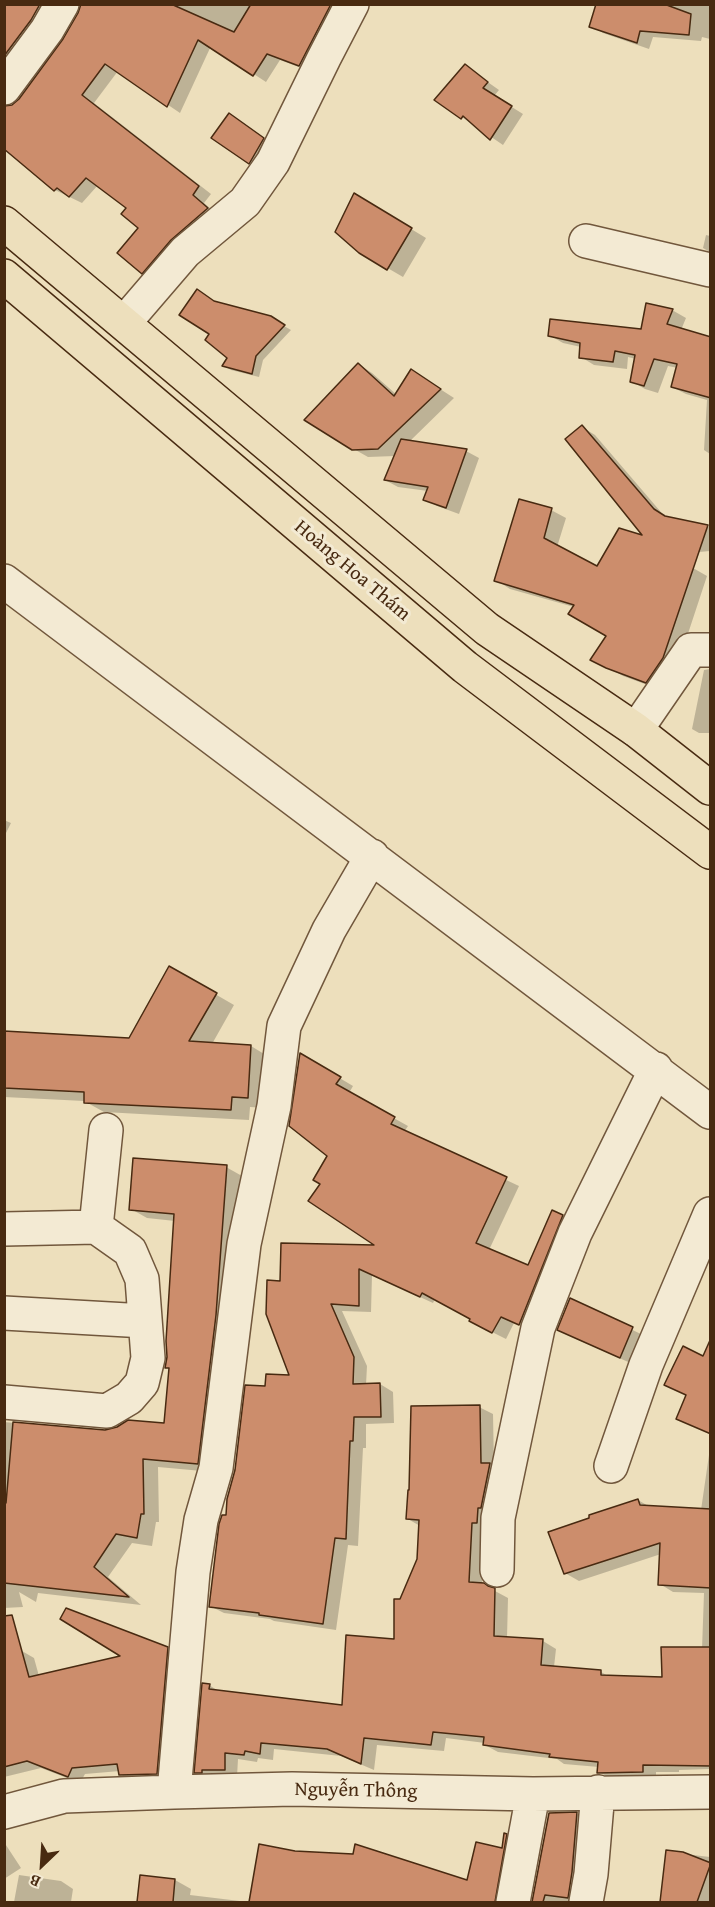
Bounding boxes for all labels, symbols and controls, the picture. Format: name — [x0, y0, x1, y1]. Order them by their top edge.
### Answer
street label: Hoàng Hoa Thám — [289, 516, 415, 626]
street label: Nguyễn Thông — [294, 1778, 418, 1804]
north arrow — [12, 1835, 72, 1895]
text: B — [25, 1868, 44, 1894]

